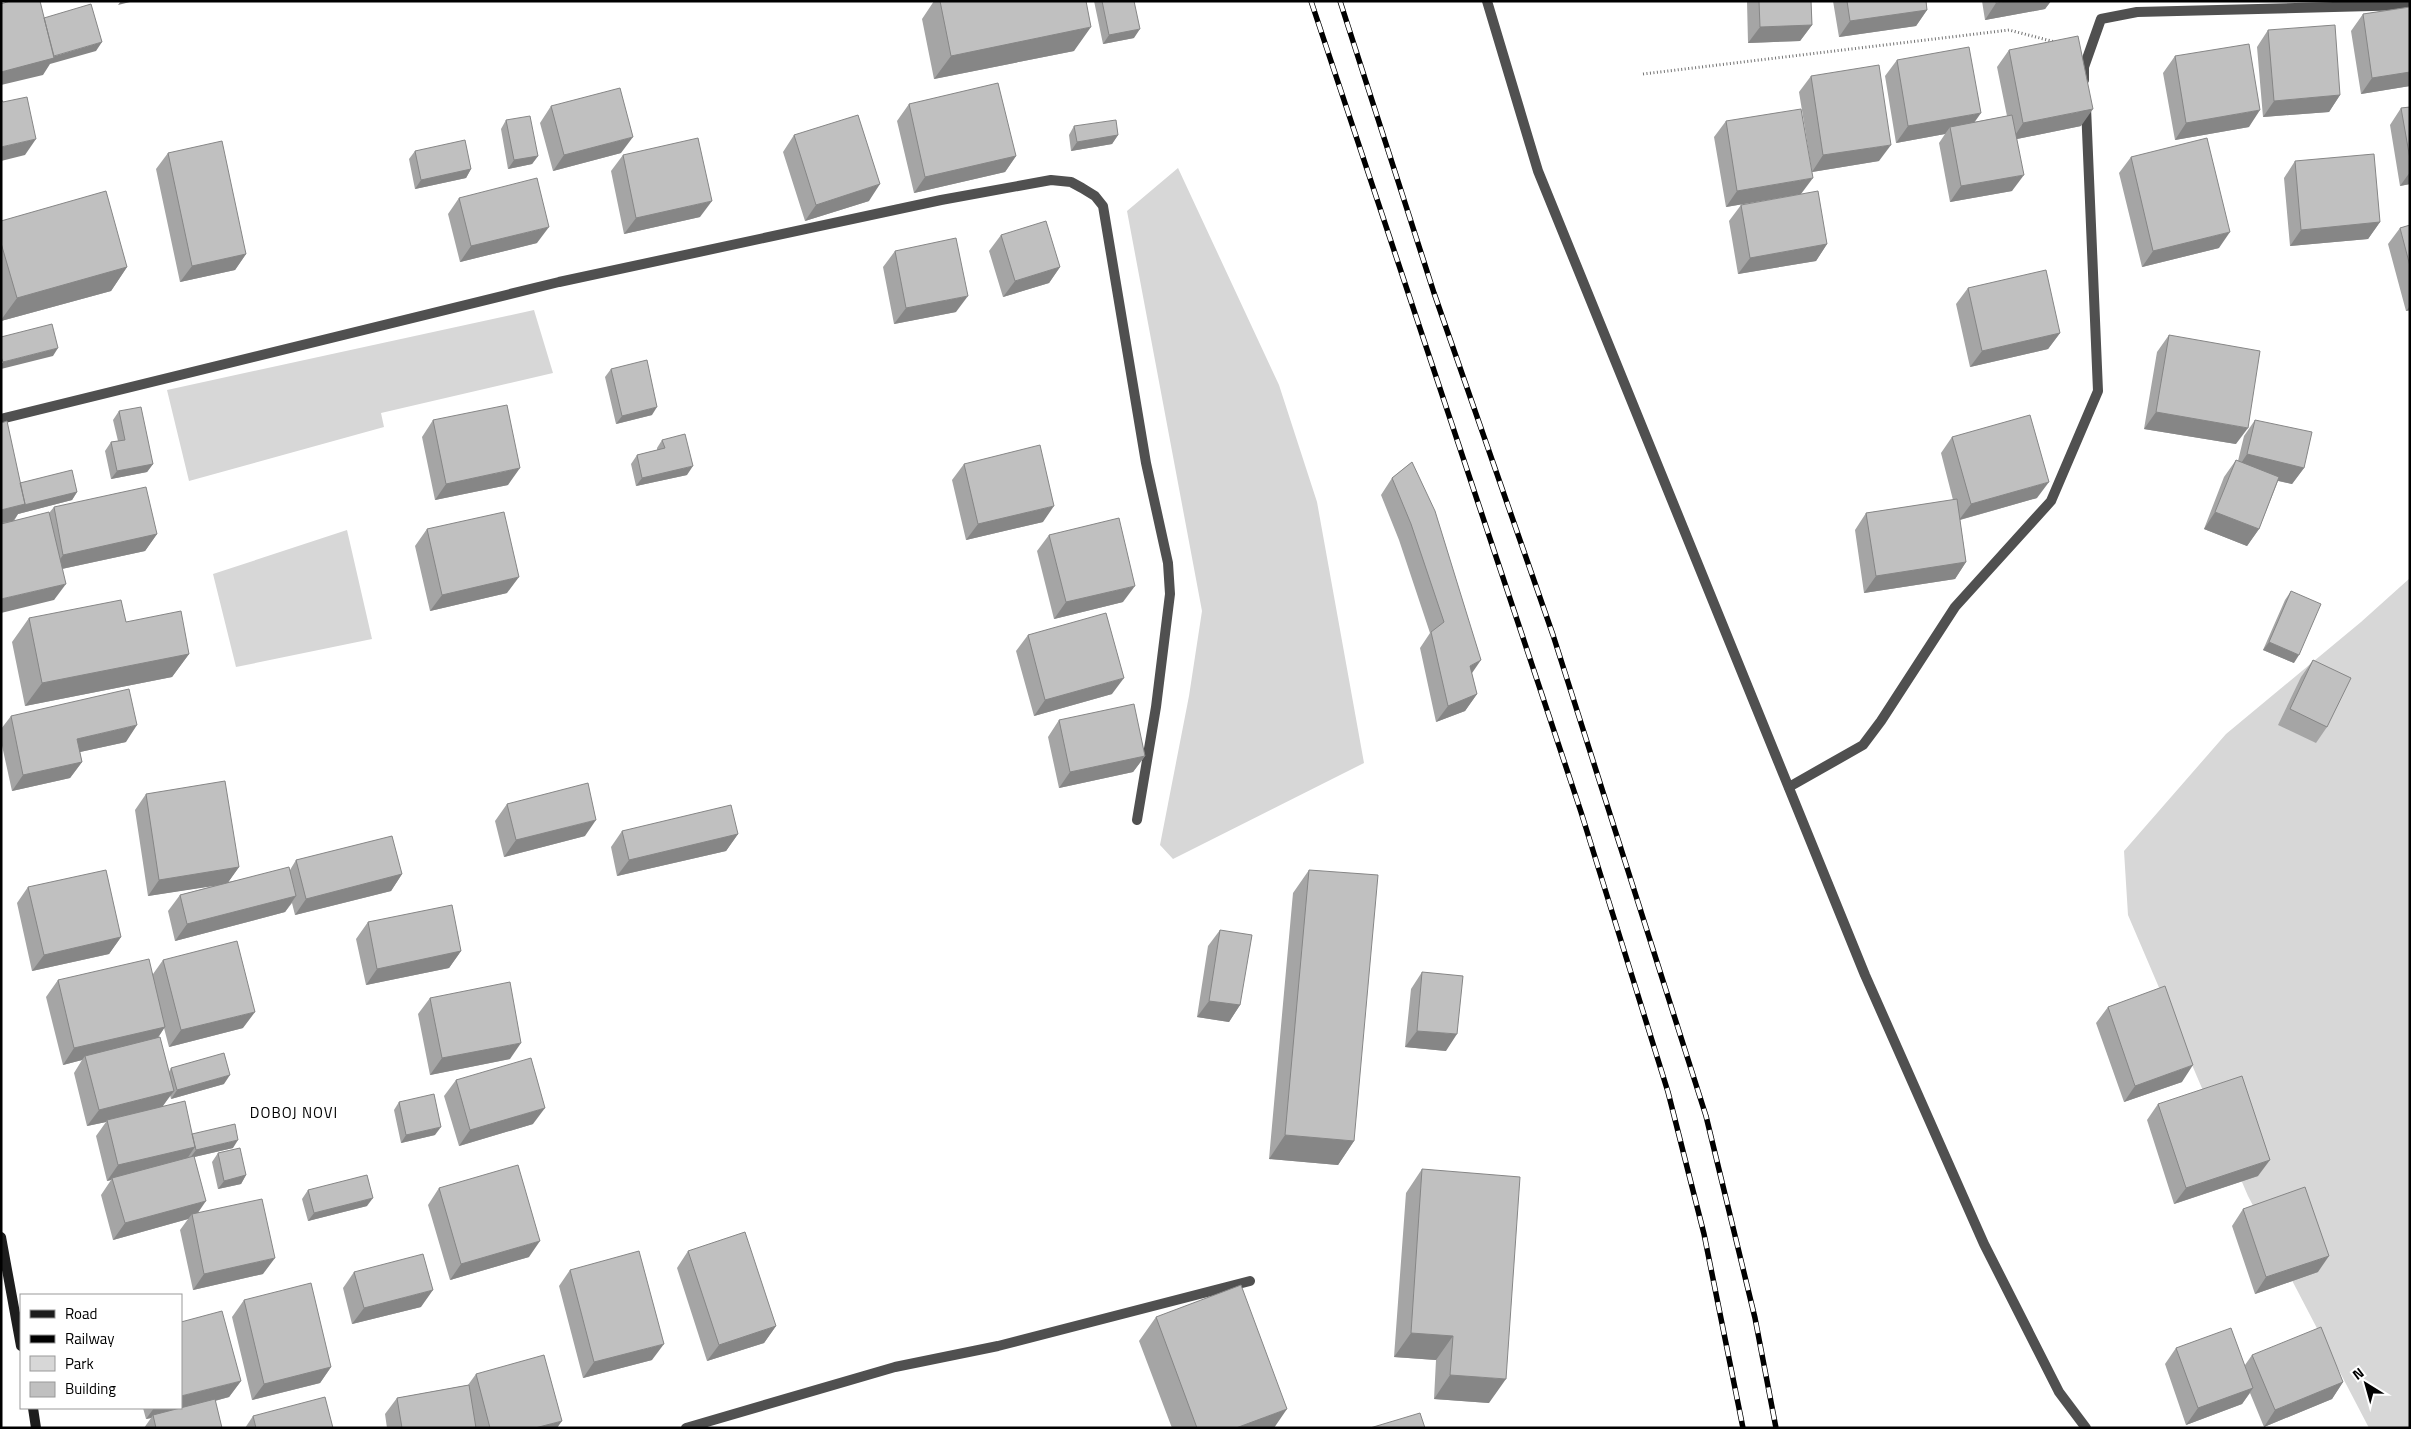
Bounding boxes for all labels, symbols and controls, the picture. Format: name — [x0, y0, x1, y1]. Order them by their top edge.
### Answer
district label: DOBOJ NOVI — [250, 1101, 338, 1124]
legend — [20, 1294, 182, 1409]
text: Road — [65, 1302, 97, 1325]
text: Railway — [65, 1327, 115, 1350]
text: Park — [65, 1352, 94, 1375]
north arrow — [2341, 1359, 2391, 1409]
text: N — [2348, 1362, 2368, 1385]
text: Building — [65, 1377, 116, 1400]

